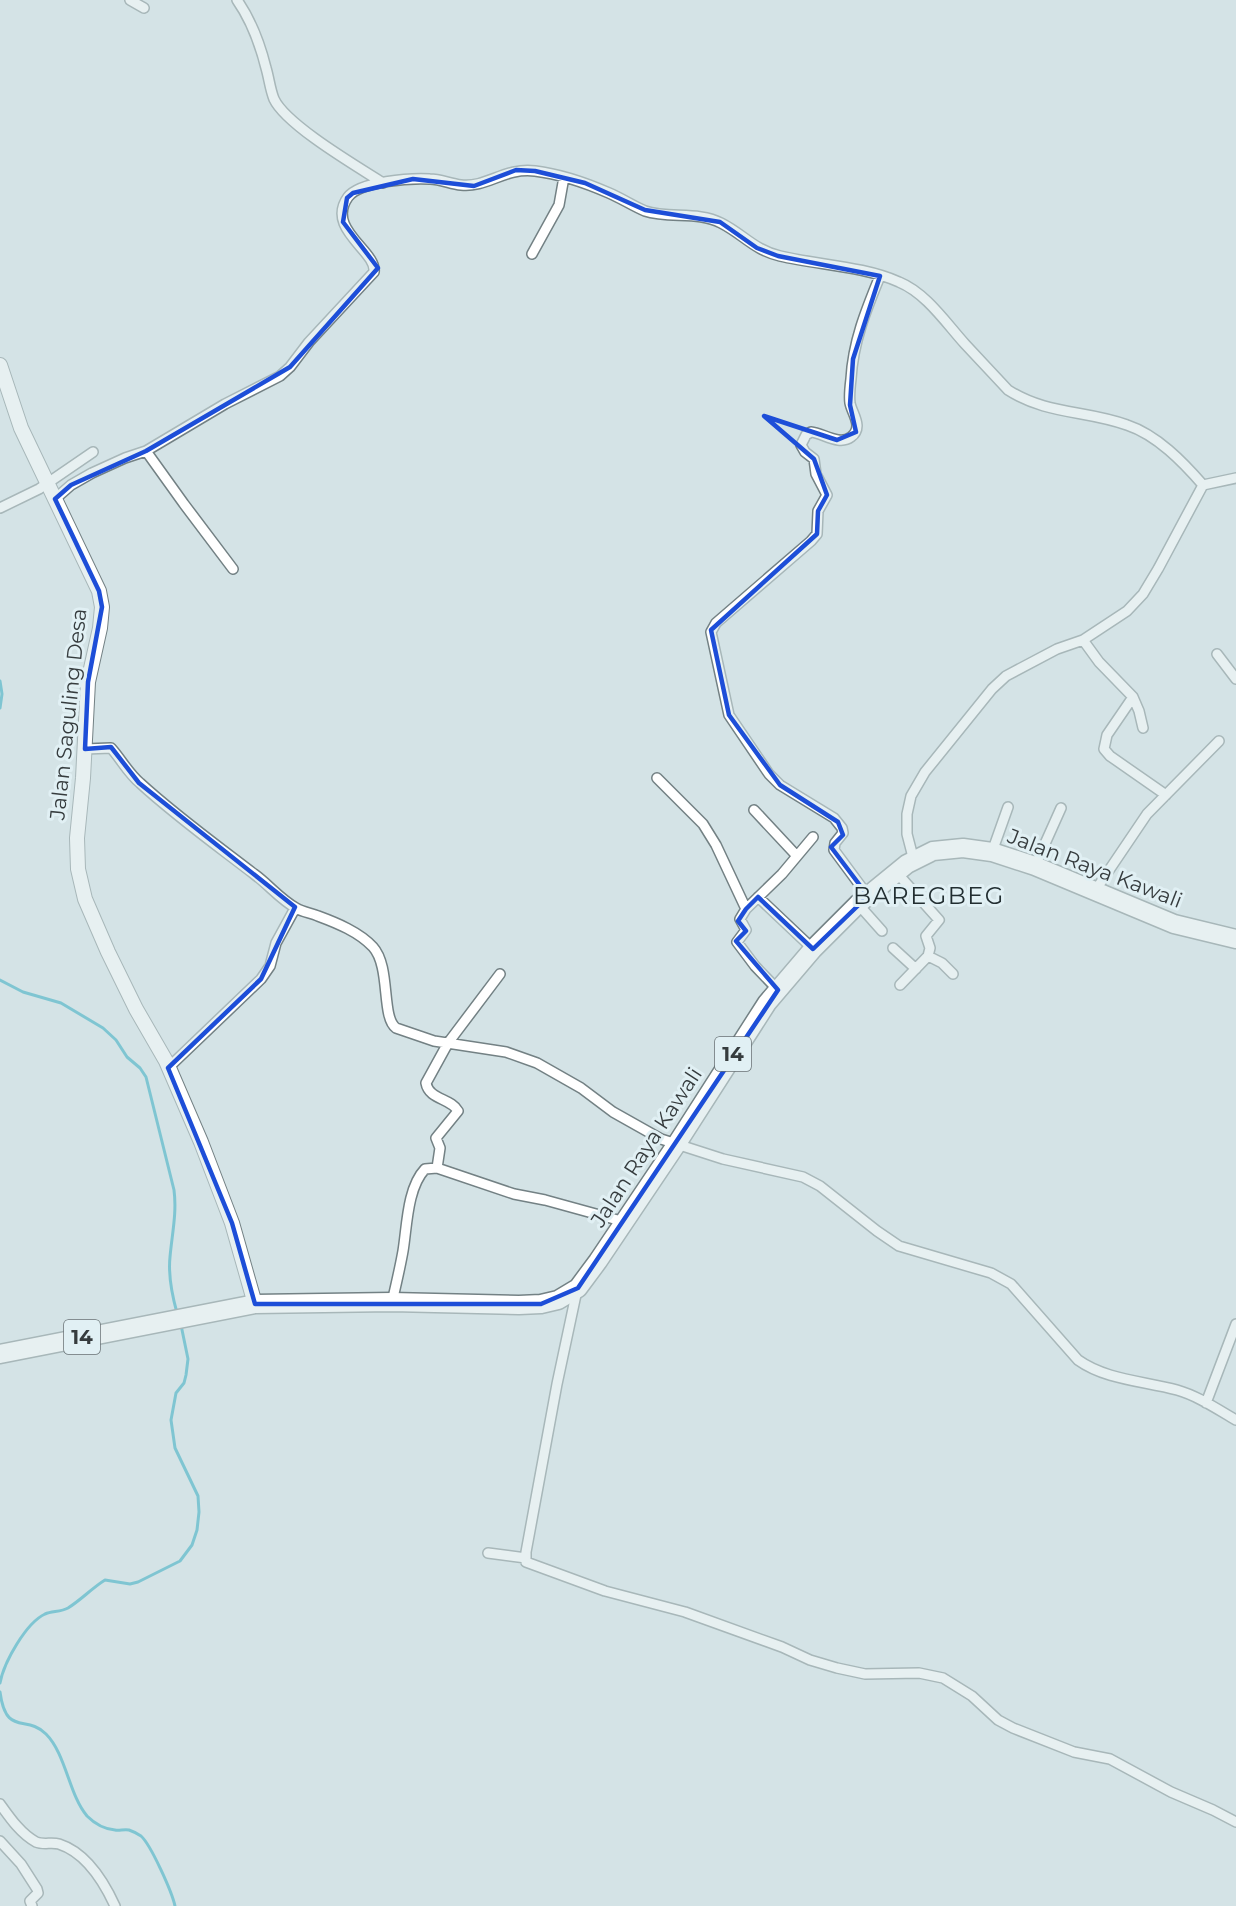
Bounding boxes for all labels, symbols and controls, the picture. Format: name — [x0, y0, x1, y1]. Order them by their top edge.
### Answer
street label: Jalan Saguling Desa — [44, 607, 92, 822]
street label: Jalan Raya Kawali — [1003, 823, 1186, 913]
district label: BAREGBEG — [853, 881, 1005, 910]
road number: 14 — [715, 1037, 751, 1071]
street label: Jalan Raya Kawali — [585, 1063, 707, 1232]
road number: 14 — [64, 1320, 100, 1354]

